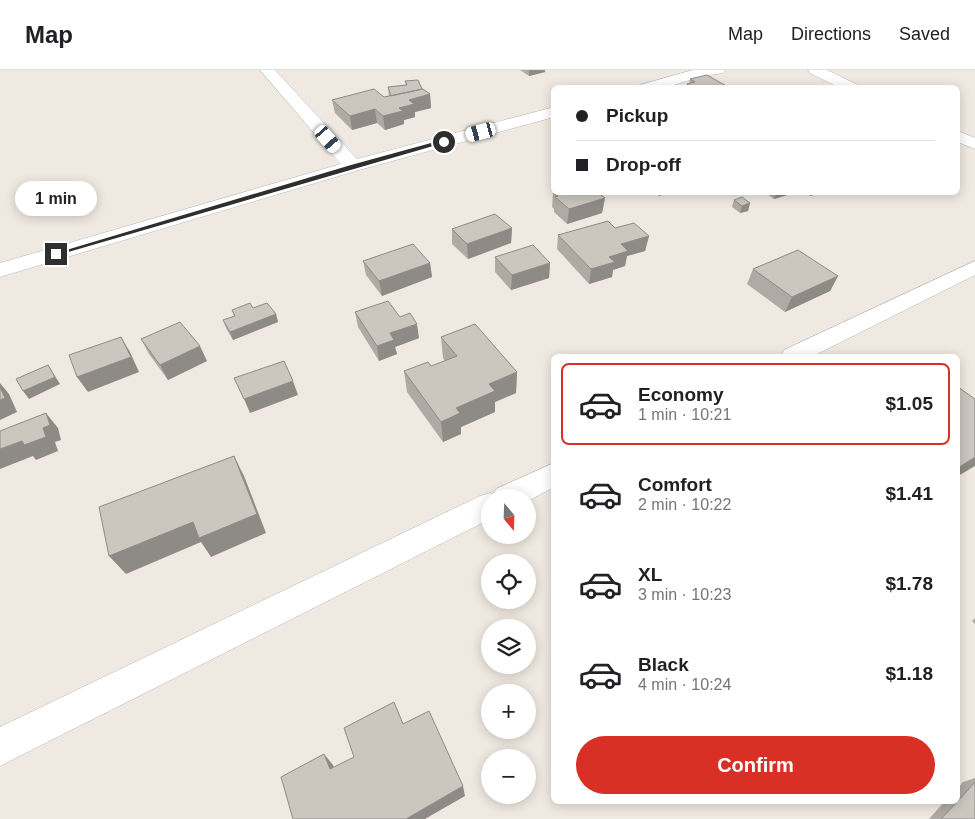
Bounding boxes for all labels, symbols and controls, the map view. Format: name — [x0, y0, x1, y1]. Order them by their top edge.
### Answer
text: Map — [25, 21, 73, 48]
text: Map — [728, 24, 763, 44]
text: Directions — [791, 24, 871, 44]
text: Saved — [899, 24, 950, 44]
text: Pickup — [606, 105, 668, 126]
car — [464, 121, 497, 143]
car — [312, 123, 343, 155]
route start — [433, 131, 455, 153]
text: Drop-off — [606, 154, 681, 175]
callout: 1 min — [15, 181, 97, 216]
text: 1 min — [35, 190, 77, 207]
route end — [45, 243, 67, 265]
icon: car — [578, 382, 623, 427]
text: Economy — [638, 384, 724, 405]
text: $1.05 — [885, 393, 933, 414]
text: 1 min · 10:21 — [638, 406, 731, 423]
icon: car — [578, 472, 623, 517]
text: Comfort — [638, 474, 712, 495]
text: $1.41 — [885, 483, 933, 504]
north arrow — [481, 489, 536, 544]
map controls — [481, 489, 536, 804]
text: 2 min · 10:22 — [638, 496, 731, 513]
button: locate — [481, 554, 536, 609]
icon: car — [578, 562, 623, 607]
text: XL — [638, 564, 662, 585]
text: $1.78 — [885, 573, 933, 594]
text: 3 min · 10:23 — [638, 586, 731, 603]
button: layers — [481, 619, 536, 674]
icon: car — [578, 652, 623, 697]
text: Black — [638, 654, 689, 675]
text: $1.18 — [885, 663, 933, 684]
text: 4 min · 10:24 — [638, 676, 731, 693]
button: + — [481, 684, 536, 739]
button: Confirm — [576, 736, 935, 794]
button: − — [481, 749, 536, 804]

